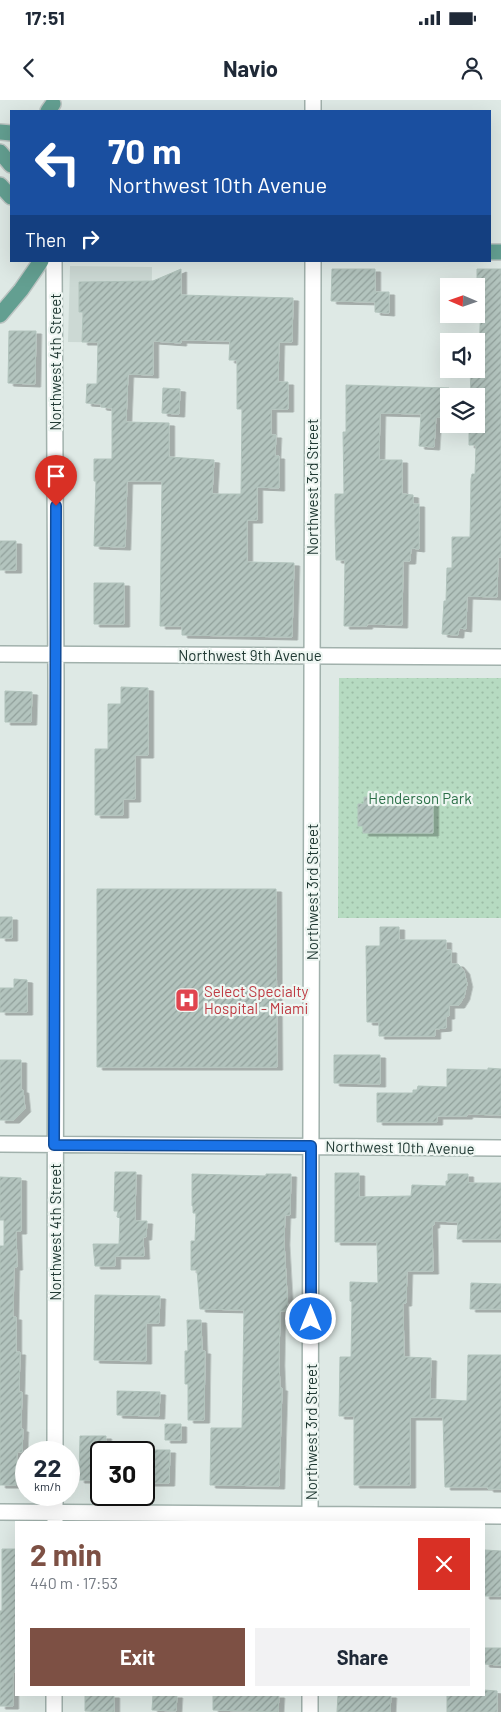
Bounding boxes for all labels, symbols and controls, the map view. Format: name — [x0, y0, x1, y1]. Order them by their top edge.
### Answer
text: 17:51 — [25, 6, 65, 29]
icon: back — [15, 54, 43, 82]
icon: person — [458, 54, 486, 82]
text: Navio — [223, 55, 278, 81]
text: 70 m — [108, 129, 182, 171]
icon: left — [25, 130, 90, 195]
text: Northwest 10th Avenue — [108, 171, 327, 197]
icon: right — [76, 225, 104, 253]
text: Then — [25, 228, 66, 251]
north arrow — [440, 278, 485, 322]
map controls — [440, 278, 485, 433]
street label: Northwest 4th Street — [46, 293, 64, 431]
button: sound — [440, 333, 485, 378]
button: layers — [440, 388, 485, 433]
street label: Northwest 3rd Street — [303, 419, 321, 555]
pin — [35, 455, 77, 506]
icon: arrive — [42, 462, 70, 490]
street label: Northwest 9th Avenue — [178, 646, 322, 664]
park label: Henderson Park — [368, 789, 472, 807]
street label: Northwest 3rd Street — [303, 824, 321, 960]
place label: Select Specialty Hospital - Miami — [204, 982, 309, 1017]
hospital icon: Select Specialty Hospital - Miami — [174, 987, 200, 1013]
street label: Northwest 10th Avenue — [325, 1137, 475, 1157]
street label: Northwest 4th Street — [46, 1163, 64, 1301]
position arrow — [284, 1292, 336, 1344]
street label: Northwest 3rd Street — [302, 1364, 320, 1500]
speed limit sign: 30 — [90, 1441, 155, 1506]
text: 22 — [33, 1452, 62, 1482]
text: km/h — [34, 1479, 61, 1493]
text: 2 min — [30, 1536, 102, 1572]
button: close — [418, 1538, 470, 1590]
text: 440 m · 17:53 — [30, 1573, 118, 1592]
button: Exit — [30, 1628, 245, 1686]
button: Share — [255, 1628, 470, 1686]

